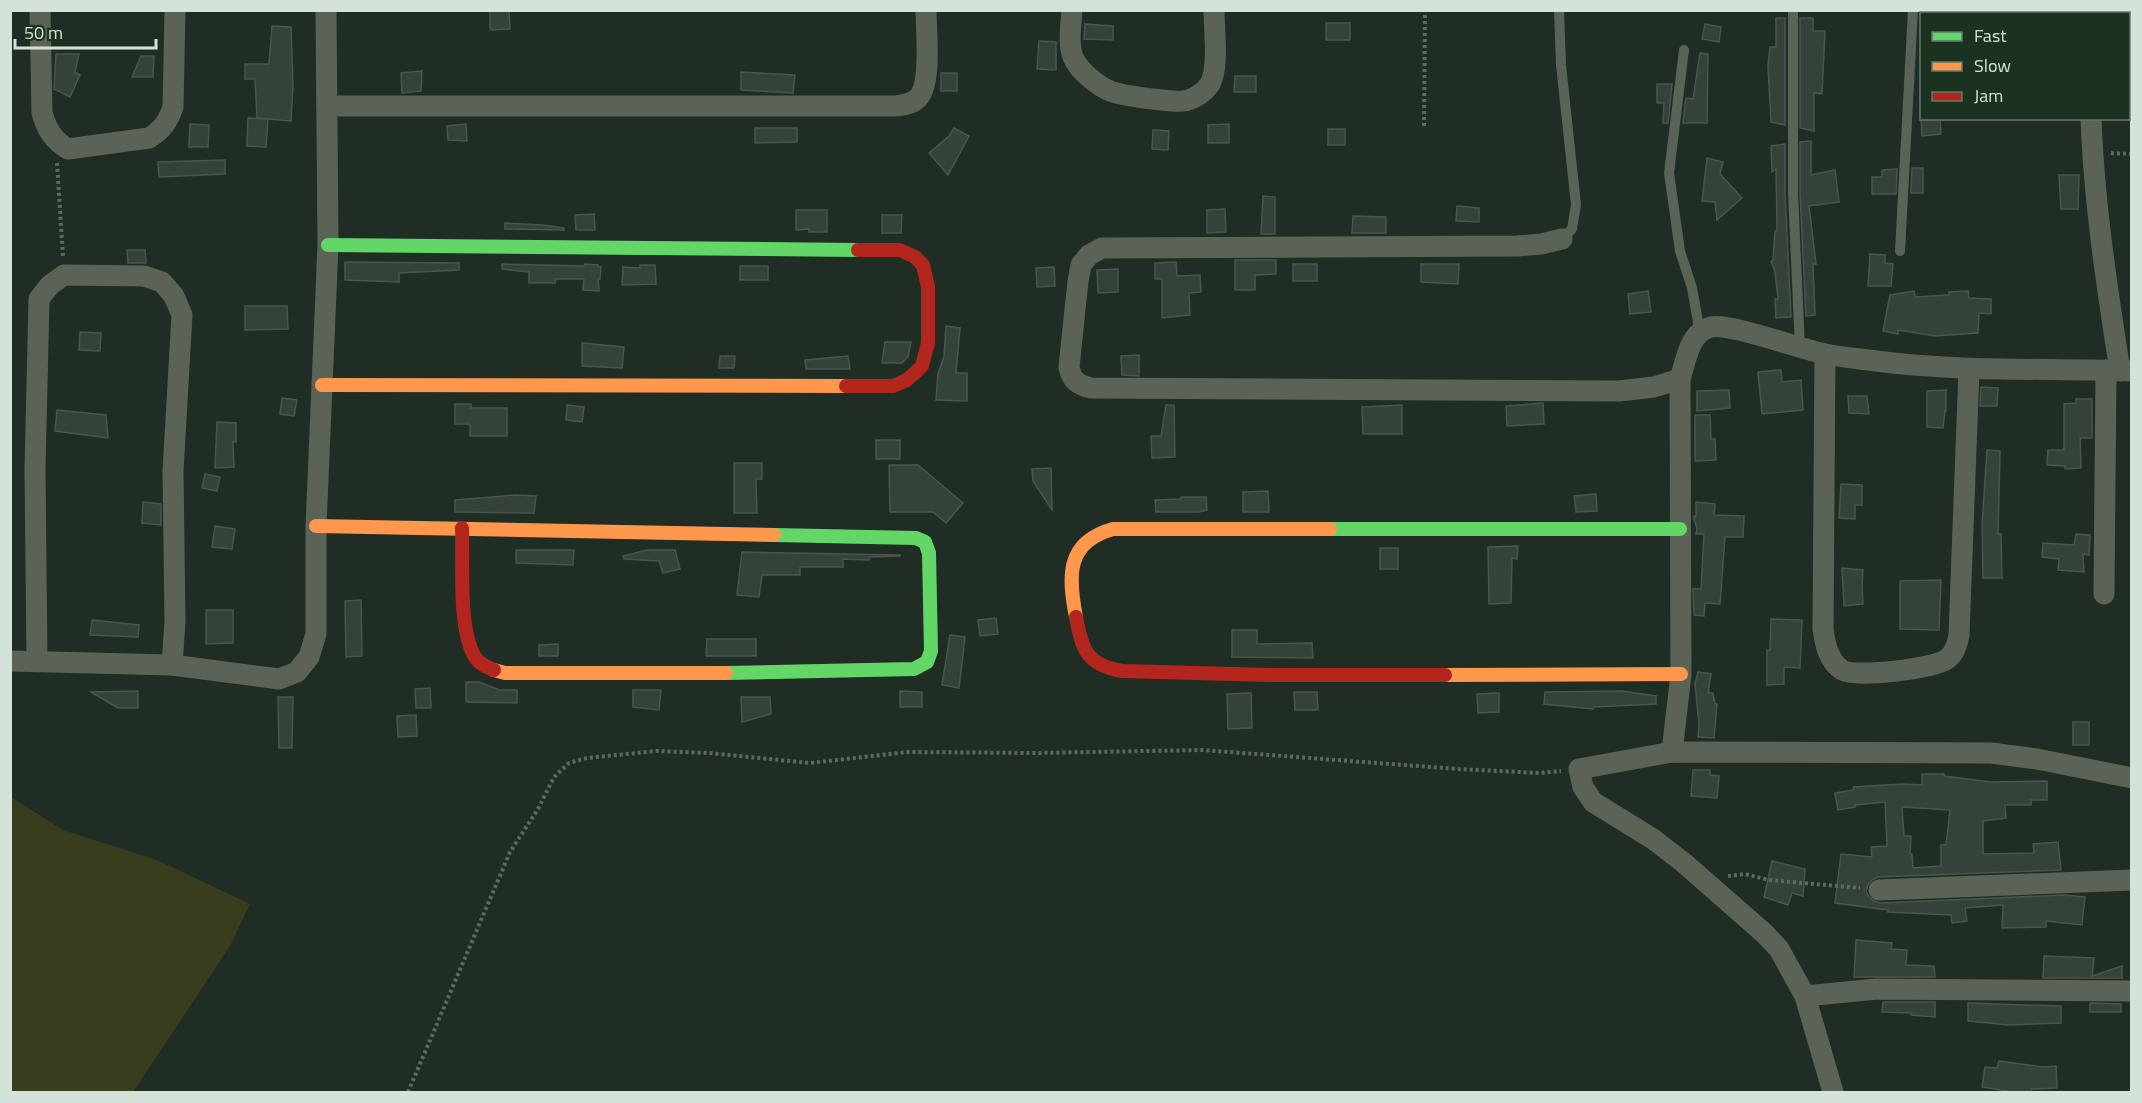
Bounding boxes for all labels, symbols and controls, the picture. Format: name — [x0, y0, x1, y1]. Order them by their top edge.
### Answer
scale bar — [15, 12, 156, 50]
legend — [1920, 12, 2130, 120]
text: 50 m — [24, 19, 63, 46]
text: Fast — [1974, 22, 2007, 49]
text: Slow — [1974, 52, 2011, 79]
text: Jam — [1974, 82, 2003, 109]

